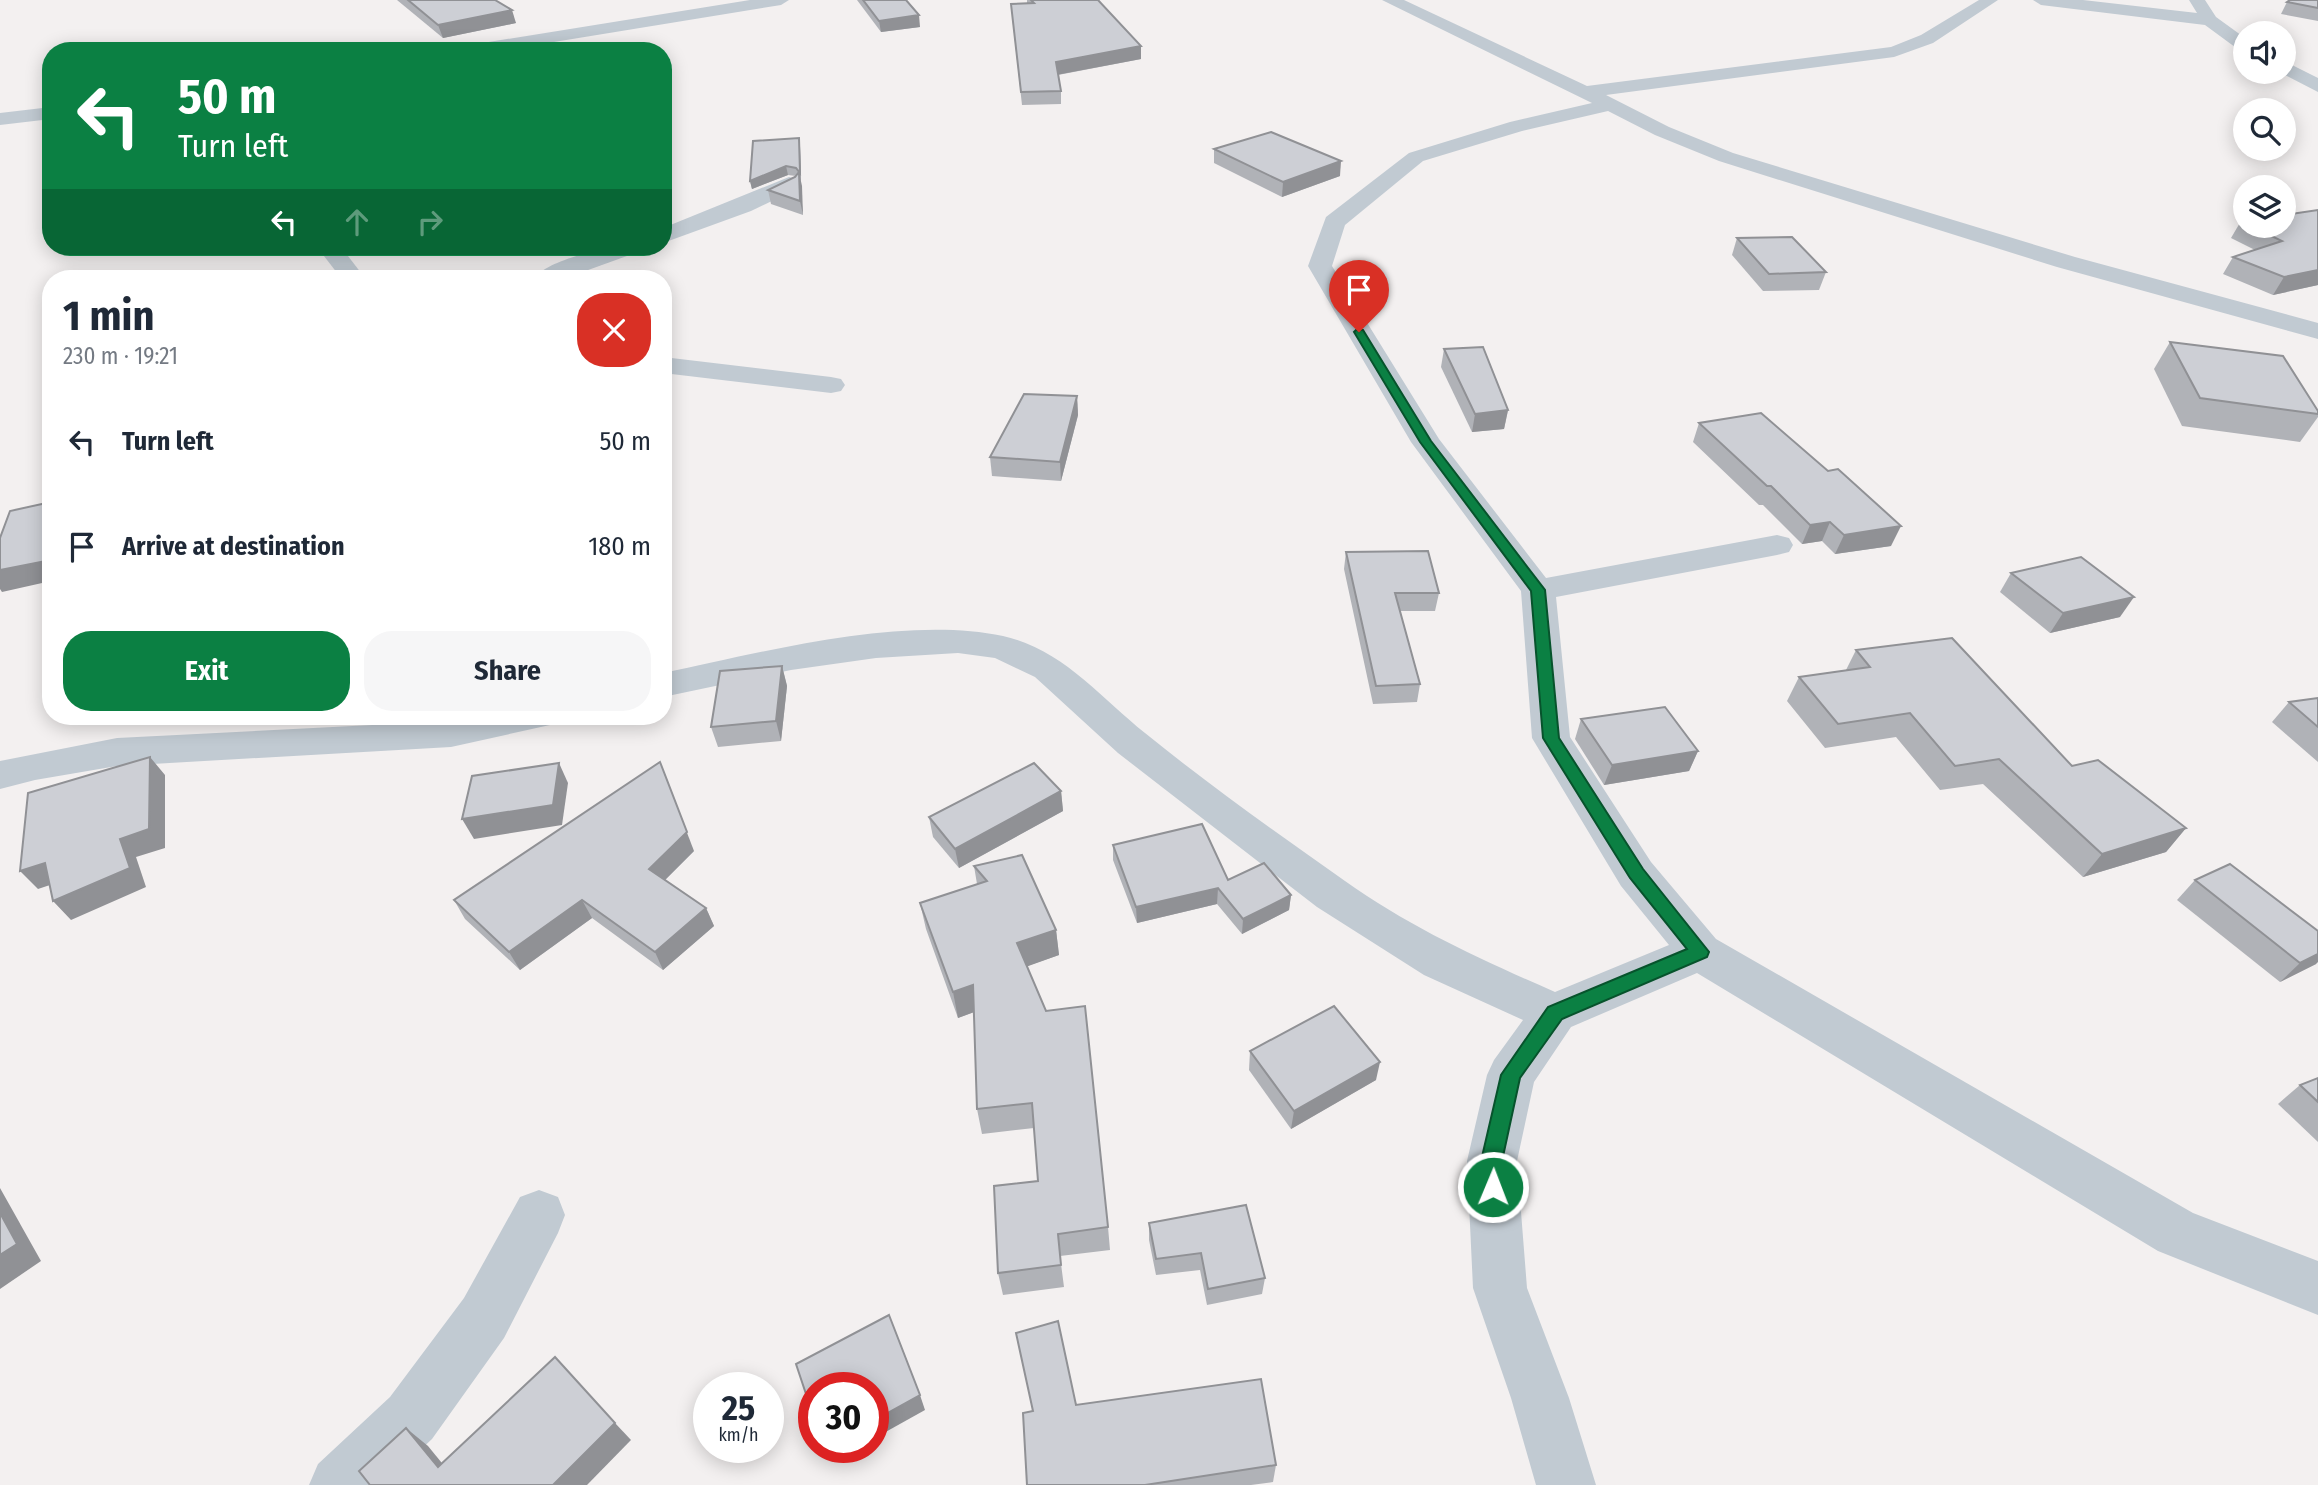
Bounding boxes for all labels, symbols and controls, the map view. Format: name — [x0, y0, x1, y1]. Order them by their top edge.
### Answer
map controls — [2233, 21, 2296, 238]
button: sound — [2233, 21, 2296, 84]
text: 50 m — [178, 67, 276, 126]
icon: left — [63, 70, 154, 161]
button: search — [2233, 98, 2296, 161]
text: Turn left — [178, 127, 288, 165]
button: layers — [2233, 175, 2296, 238]
icon: left — [265, 203, 303, 241]
icon: ahead — [338, 203, 376, 241]
icon: right — [411, 203, 449, 241]
pin — [1329, 260, 1389, 332]
icon: arrive — [1340, 271, 1378, 309]
text: 1 min — [63, 291, 154, 341]
button: close — [577, 293, 651, 367]
text: 230 m · 19:21 — [63, 342, 178, 370]
icon: left — [63, 423, 101, 461]
text: Turn left — [122, 426, 214, 457]
text: 50 m — [599, 426, 651, 457]
icon: arrive — [63, 528, 101, 566]
text: Arrive at destination — [122, 531, 345, 562]
text: 180 m — [588, 531, 651, 562]
button: Exit — [63, 631, 350, 711]
button: Share — [364, 631, 651, 711]
position arrow — [1456, 1150, 1530, 1224]
speed limit sign: 30 — [798, 1372, 889, 1463]
text: 25 — [722, 1387, 755, 1429]
text: km/h — [718, 1424, 759, 1446]

